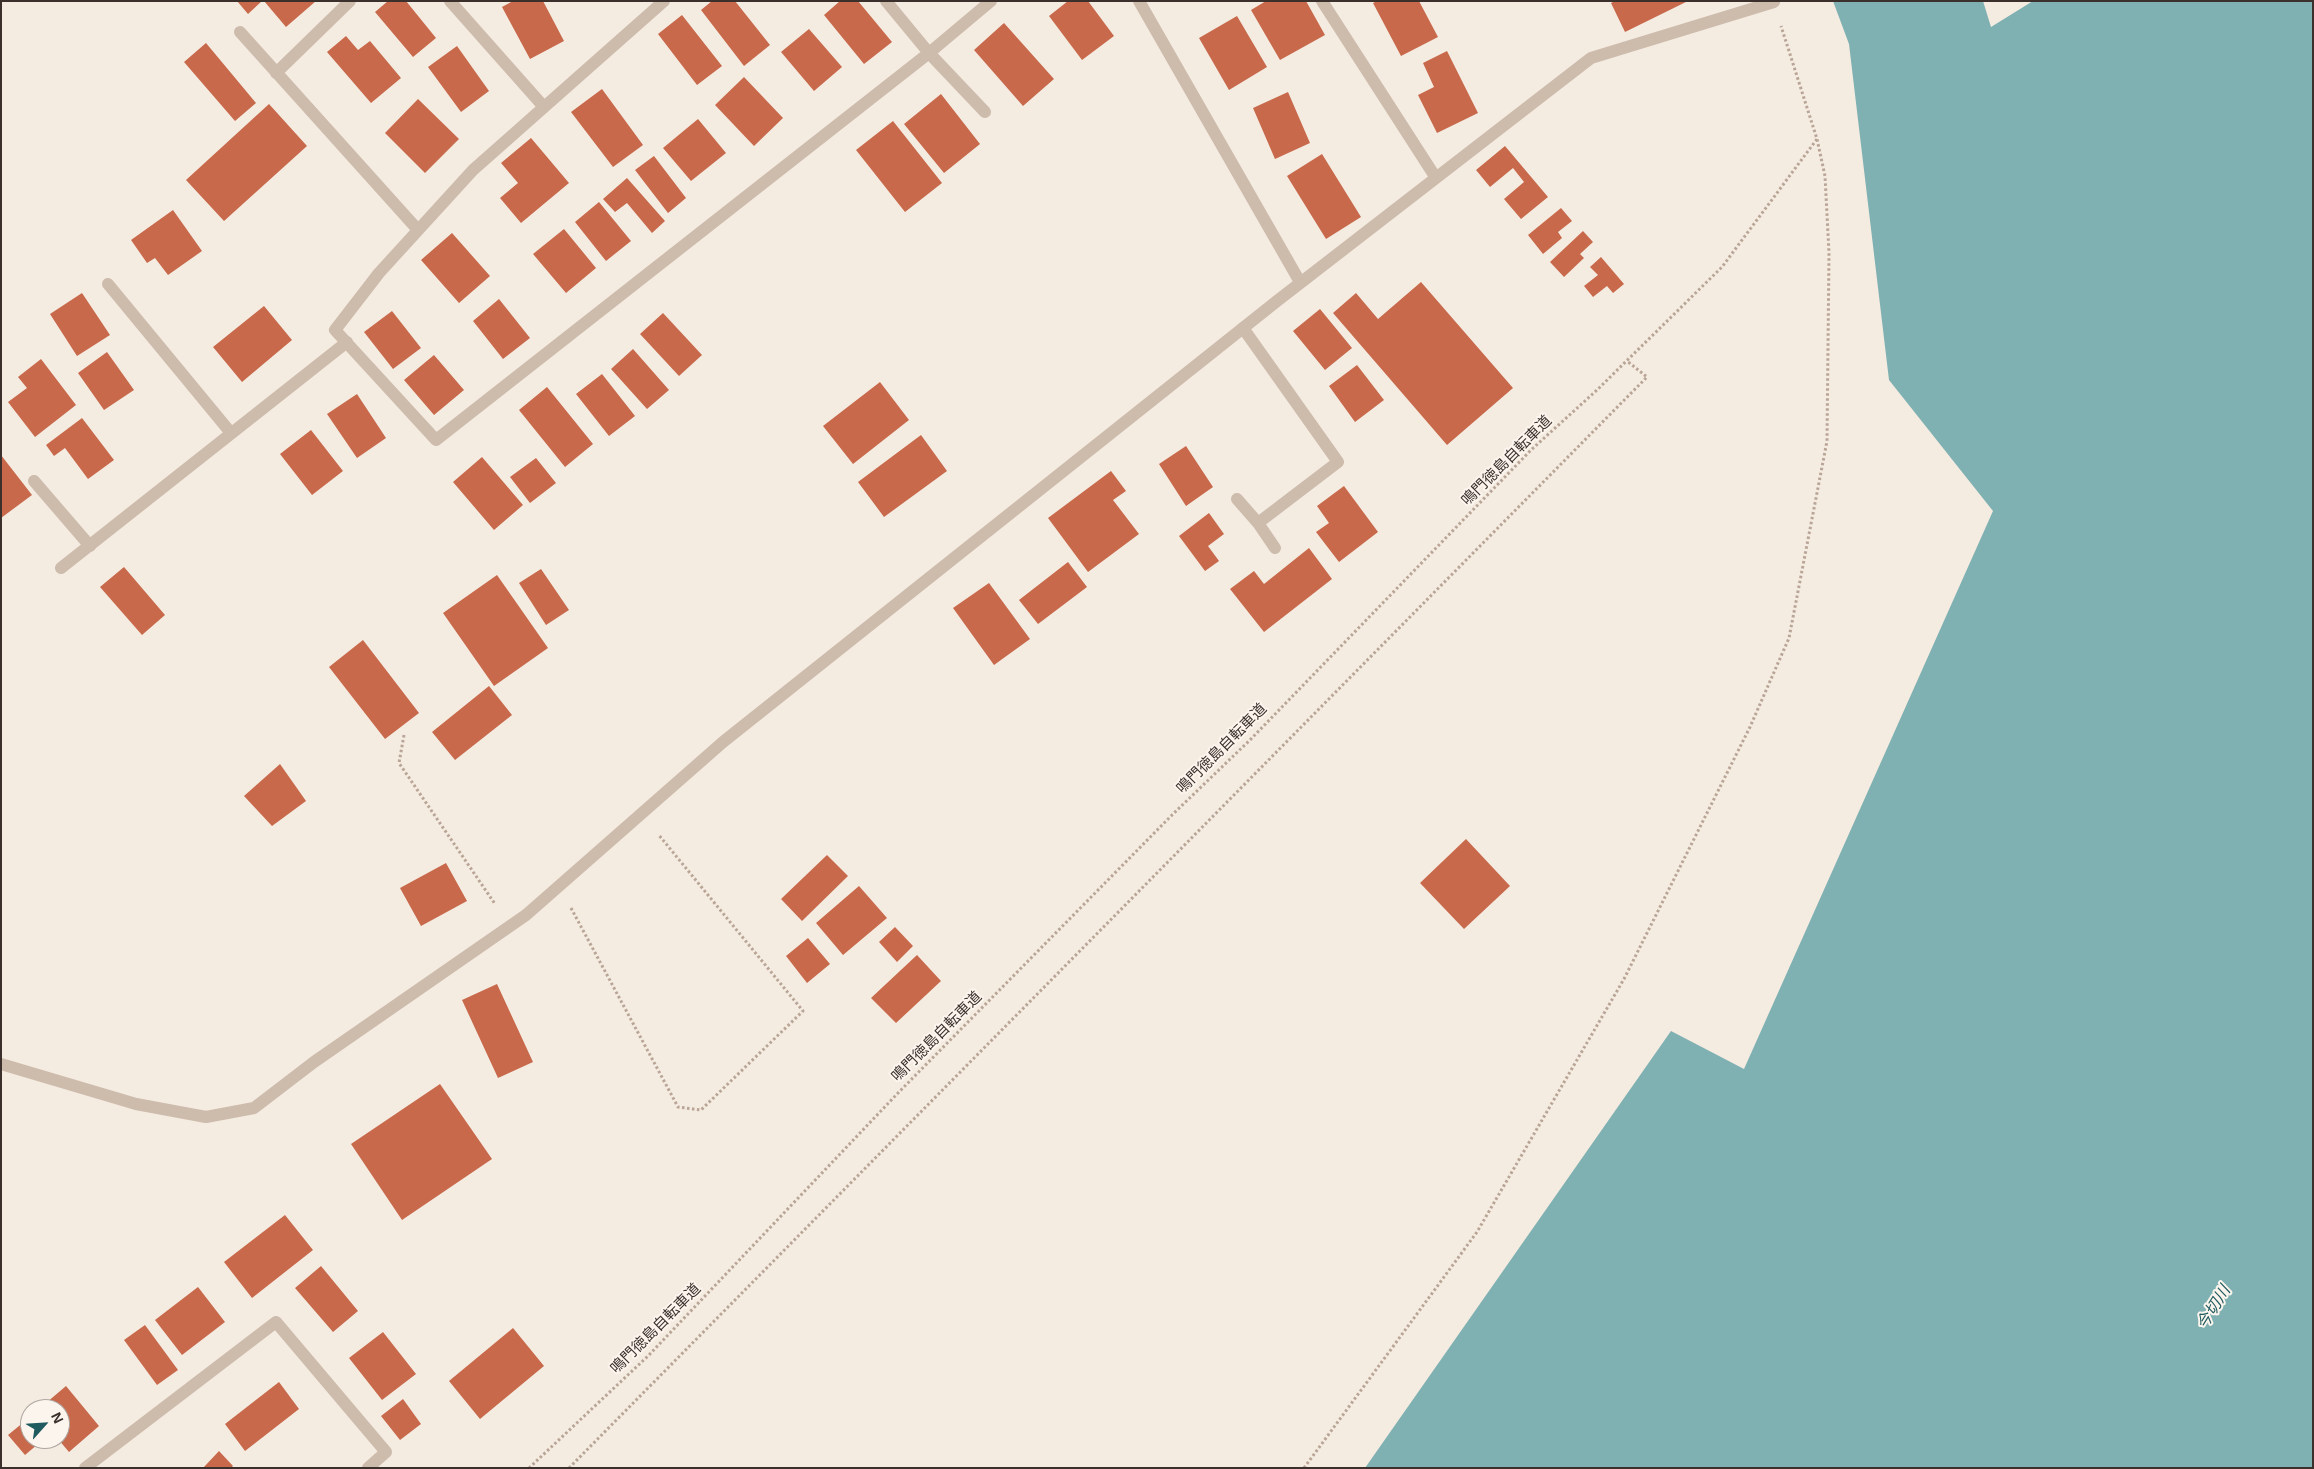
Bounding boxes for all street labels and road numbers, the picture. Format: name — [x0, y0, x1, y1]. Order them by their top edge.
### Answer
street label: 鳴門徳島自転車道 — [1458, 412, 1556, 510]
street label: 鳴門徳島自転車道 — [1173, 700, 1271, 798]
street label: 鳴門徳島自転車道 — [888, 988, 986, 1086]
street label: 鳴門徳島自転車道 — [607, 1280, 705, 1378]

